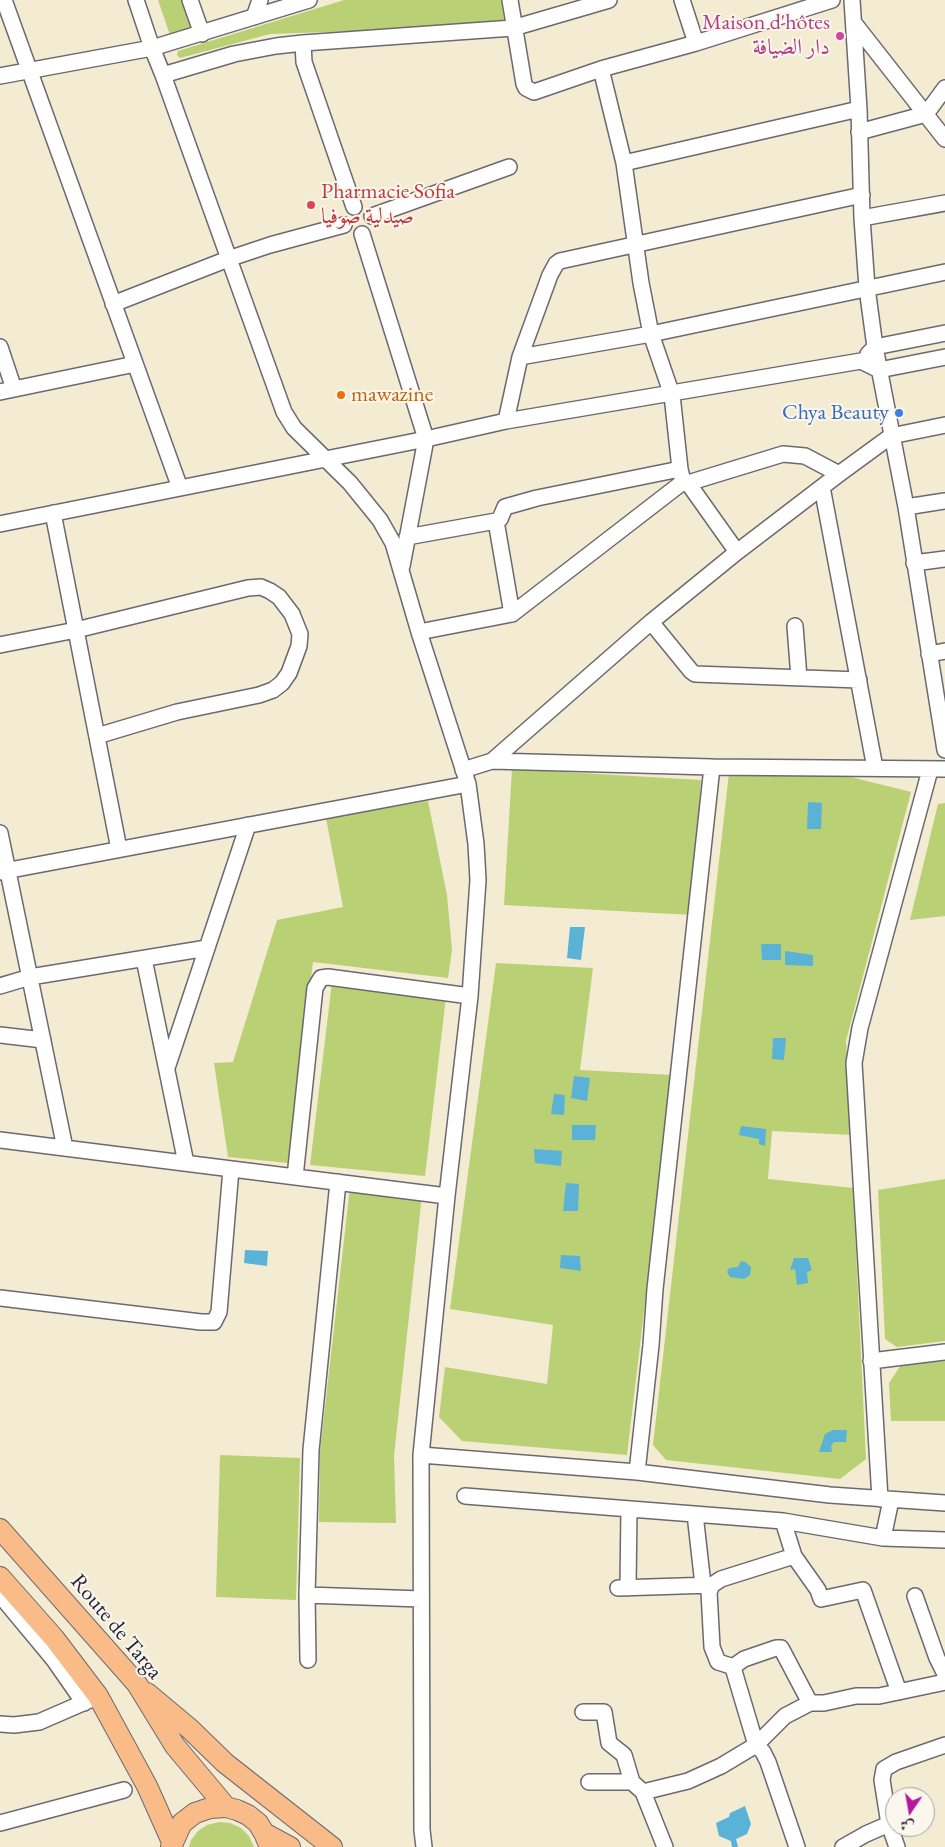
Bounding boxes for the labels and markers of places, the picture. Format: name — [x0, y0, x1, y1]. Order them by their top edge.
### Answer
place label: Maison d'hôtes دار الضيافة — [702, 10, 830, 61]
marker: Maison d'hôtes دار الضيافة — [834, 30, 846, 42]
place label: Pharmacie Sofia صيدلية صوفيا — [321, 179, 455, 230]
marker: Pharmacie Sofia صيدلية صوفيا — [305, 199, 317, 211]
place label: mawazine — [351, 382, 433, 408]
marker: mawazine — [335, 389, 347, 401]
place label: Chya Beauty — [782, 400, 889, 426]
marker: Chya Beauty — [893, 407, 905, 419]

